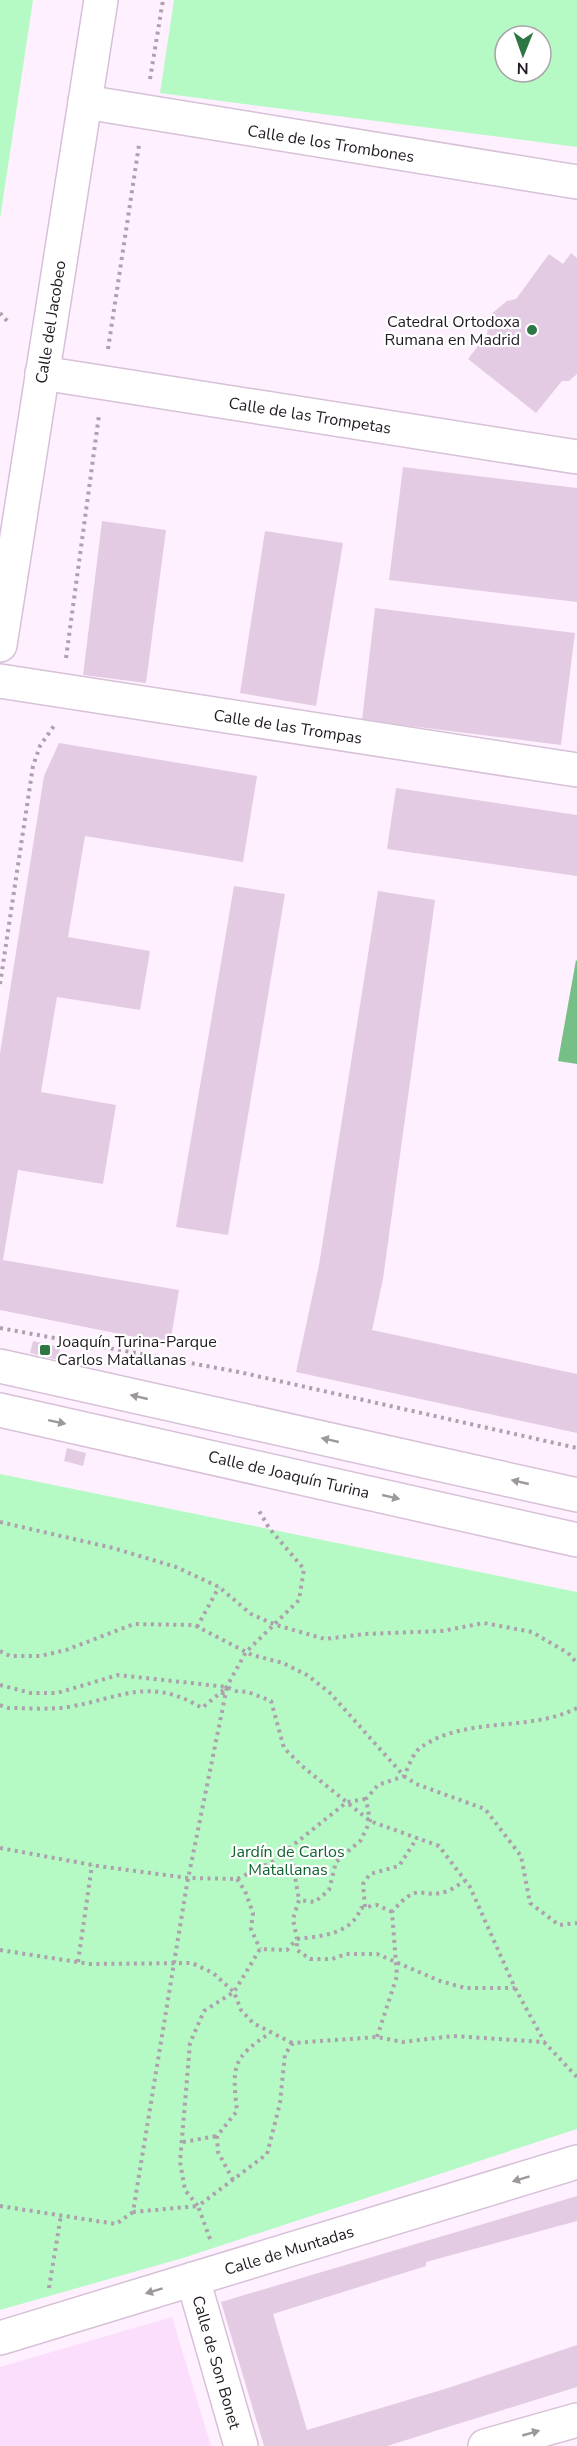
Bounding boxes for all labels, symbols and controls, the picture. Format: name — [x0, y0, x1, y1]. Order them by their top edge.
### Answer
north arrow — [493, 24, 553, 84]
text: N — [517, 57, 529, 79]
street label: Calle de los Trombones — [246, 120, 416, 168]
street label: Calle del Jacobeo — [30, 259, 72, 385]
place label: Catedral Ortodoxa Rumana en Madrid — [384, 311, 520, 351]
marker: Catedral Ortodoxa Rumana en Madrid — [525, 323, 539, 337]
street label: Calle de las Trompetas — [227, 392, 393, 440]
street label: Calle de las Trompas — [212, 704, 364, 750]
place label: Joaquín Turina-Parque Carlos Matallanas — [56, 1331, 217, 1371]
marker: Joaquín Turina-Parque Carlos Matallanas — [38, 1343, 52, 1357]
one-way arrow — [130, 1392, 149, 1402]
one-way arrow — [48, 1418, 67, 1427]
one-way arrow — [320, 1434, 339, 1444]
street label: Calle de Joaquín Turina — [206, 1446, 372, 1504]
one-way arrow — [511, 1477, 529, 1487]
one-way arrow — [382, 1493, 400, 1503]
park label: Jardín de Carlos Matallanas — [230, 1841, 345, 1881]
one-way arrow — [512, 2175, 530, 2185]
street label: Calle de Muntadas — [222, 2221, 357, 2281]
one-way arrow — [145, 2287, 163, 2296]
street label: Calle de Son Bonet — [186, 2293, 246, 2432]
one-way arrow — [522, 2428, 540, 2437]

